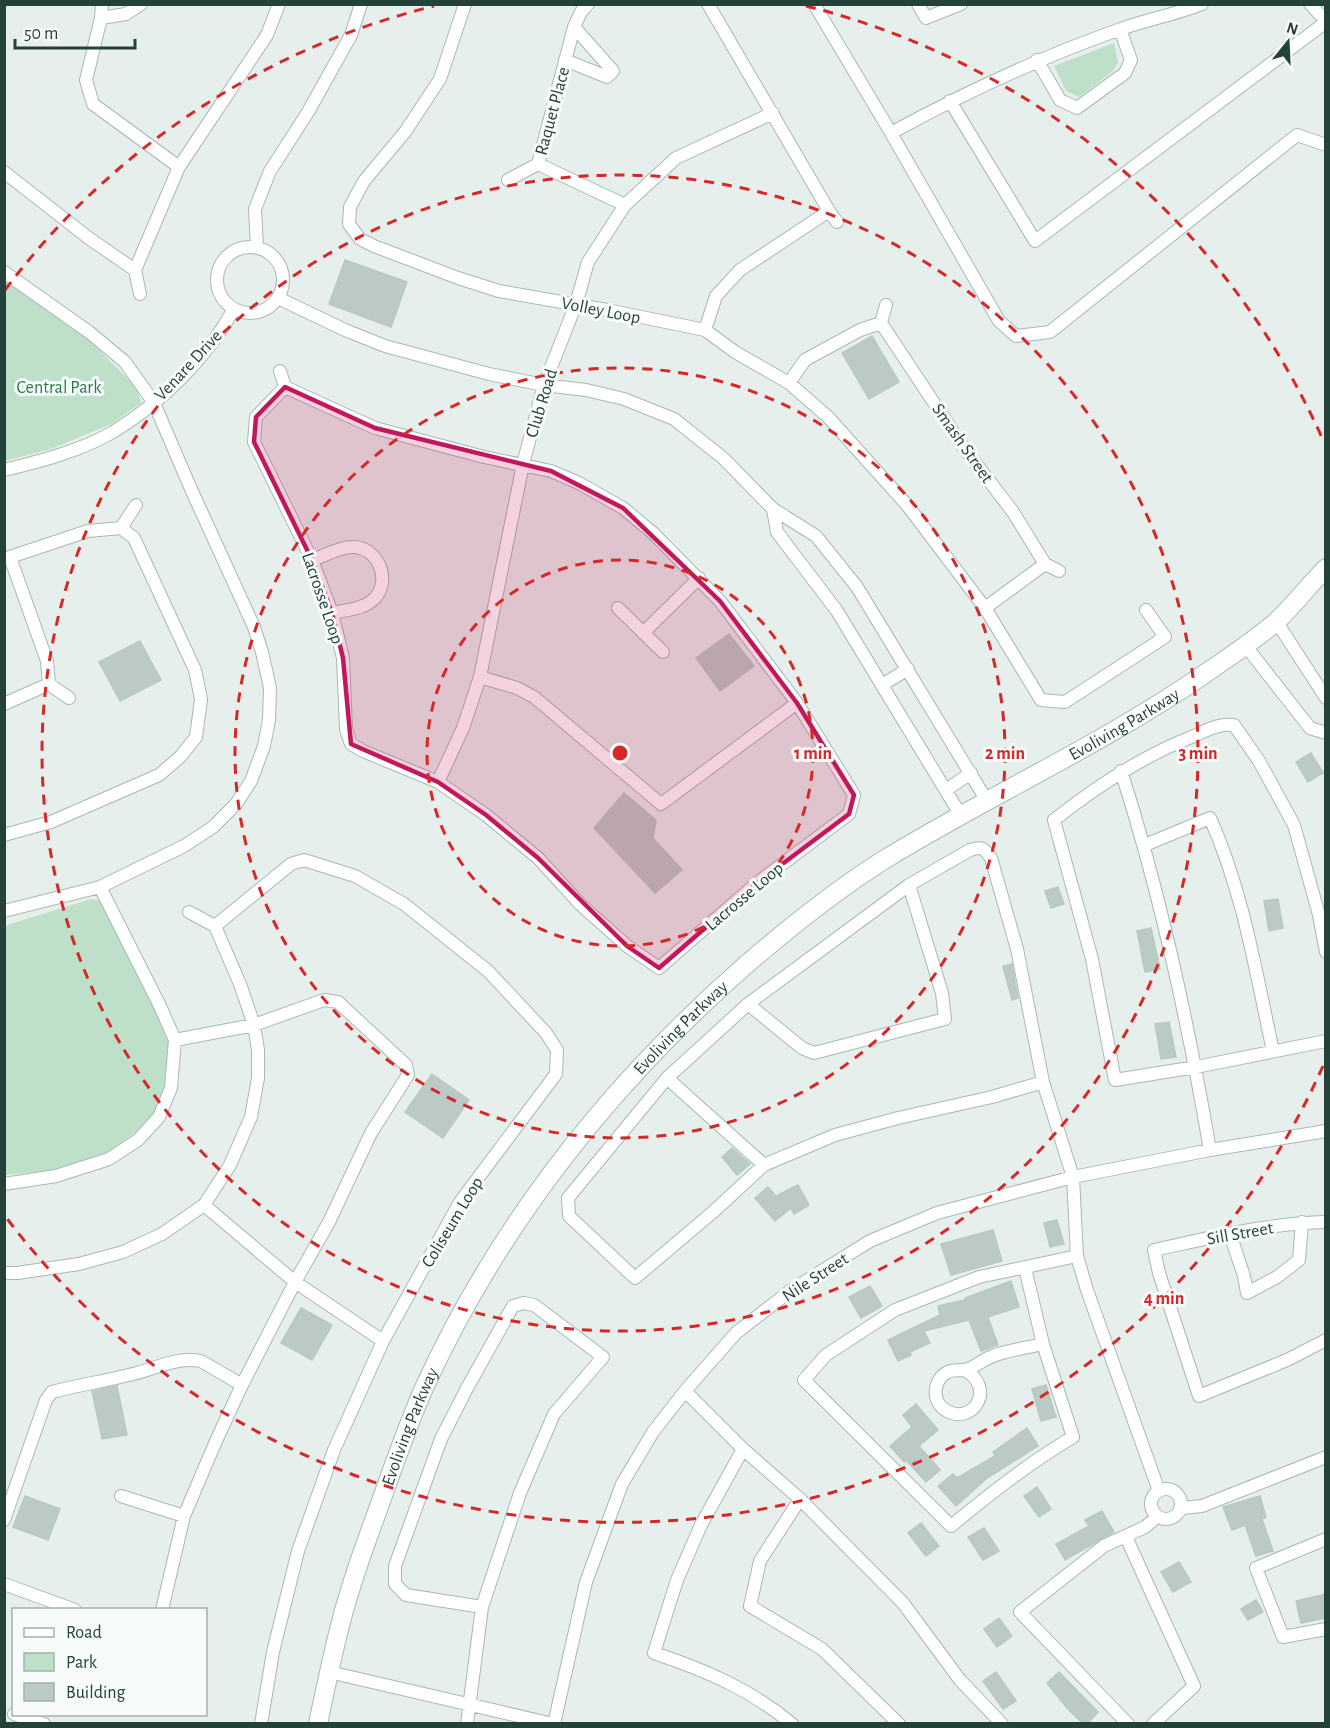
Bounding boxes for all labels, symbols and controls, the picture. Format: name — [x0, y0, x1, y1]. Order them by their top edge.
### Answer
scale bar — [15, 12, 135, 50]
north arrow — [1258, 12, 1318, 72]
text: N — [1285, 19, 1300, 38]
text: 50 m — [24, 25, 58, 43]
street label: Raquet Place — [533, 65, 573, 157]
street label: Volley Loop — [560, 295, 642, 327]
street label: Venare Drive — [152, 327, 226, 405]
street label: Club Road — [523, 367, 561, 440]
park label: Central Park — [17, 379, 102, 397]
street label: Smash Street — [928, 401, 996, 487]
street label: Lacrosse Loop — [298, 550, 346, 647]
street label: Evoliving Parkway — [1066, 685, 1183, 764]
centre of rings — [610, 743, 630, 763]
text: 1 min — [794, 745, 832, 763]
text: 2 min — [985, 745, 1025, 763]
text: 3 min — [1178, 745, 1218, 763]
street label: Lacrosse Loop — [702, 859, 787, 934]
street label: Evoliving Parkway — [630, 978, 732, 1078]
street label: Coliseum Loop — [419, 1174, 487, 1271]
street label: Sill Street — [1206, 1219, 1275, 1249]
street label: Nile Street — [779, 1250, 852, 1306]
text: 4 min — [1144, 1290, 1184, 1308]
street label: Evoliving Parkway — [379, 1365, 442, 1488]
legend — [12, 1608, 207, 1716]
text: Road — [66, 1624, 102, 1642]
text: Park — [66, 1654, 98, 1672]
text: Building — [66, 1684, 126, 1702]

